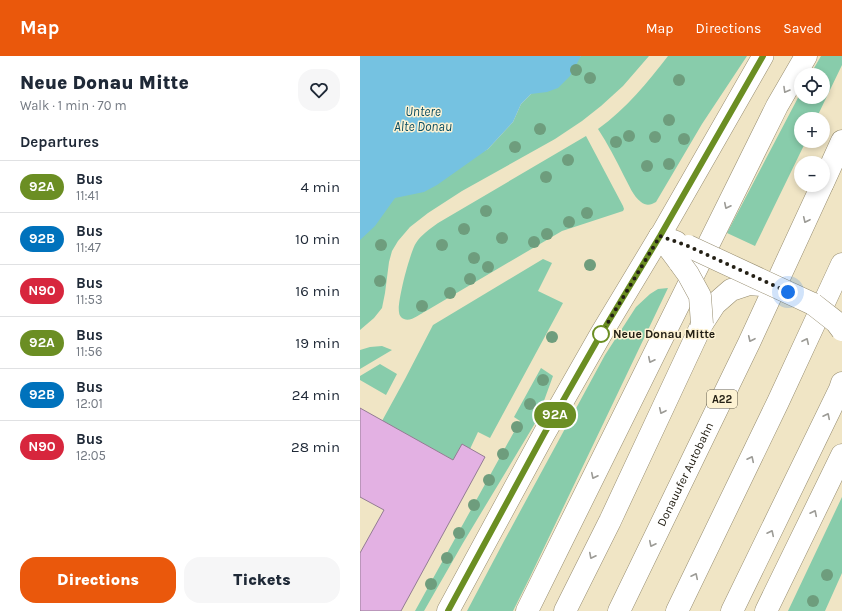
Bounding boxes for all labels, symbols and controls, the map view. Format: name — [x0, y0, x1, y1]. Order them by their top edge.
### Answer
text: Map — [20, 17, 59, 39]
text: Map — [646, 20, 674, 37]
text: Directions — [696, 20, 761, 37]
text: Saved — [783, 20, 822, 37]
map controls — [794, 68, 830, 192]
button: locate — [794, 68, 830, 104]
button: heart — [298, 69, 340, 111]
text: Neue Donau Mitte — [20, 72, 189, 94]
one-way arrow — [784, 86, 791, 93]
text: Walk · 1 min · 70 m — [20, 98, 127, 113]
water label: Untere Alte Donau — [394, 104, 452, 134]
button: + — [794, 112, 830, 148]
text: Departures — [20, 133, 99, 151]
button: − — [794, 156, 830, 192]
text: Bus — [76, 170, 103, 188]
text: 92A — [29, 178, 55, 195]
text: 4 min — [301, 178, 340, 196]
text: 11:41 — [76, 188, 99, 203]
one-way arrow — [725, 201, 732, 209]
one-way arrow — [803, 216, 811, 224]
text: Bus — [76, 222, 103, 240]
text: 92B — [29, 230, 55, 247]
text: 10 min — [295, 230, 340, 248]
text: 11:47 — [76, 240, 101, 255]
text: Bus — [76, 274, 103, 292]
text: N90 — [28, 282, 56, 299]
text: 16 min — [295, 282, 340, 300]
your location — [778, 282, 798, 302]
text: 11:53 — [76, 292, 103, 307]
marker: Neue Donau Mitte — [592, 325, 610, 343]
text: Bus — [76, 326, 103, 344]
place label: Neue Donau Mitte — [613, 327, 715, 341]
text: 92A — [29, 334, 55, 351]
text: 19 min — [295, 334, 340, 352]
one-way arrow — [748, 334, 756, 342]
one-way arrow — [801, 338, 809, 345]
text: 11:56 — [76, 344, 102, 359]
one-way arrow — [648, 355, 656, 363]
text: Bus — [76, 378, 103, 396]
text: 92B — [29, 386, 55, 403]
text: 24 min — [292, 386, 340, 404]
road number: A22 — [707, 390, 737, 408]
text: 12:01 — [76, 396, 103, 411]
line badge: 92A — [532, 402, 578, 428]
text: 92A — [542, 406, 568, 423]
one-way arrow — [659, 406, 667, 414]
one-way arrow — [822, 413, 830, 421]
street label: Donauufer Autobahn — [654, 420, 716, 529]
text: Bus — [76, 430, 103, 448]
text: N90 — [28, 438, 56, 455]
text: 28 min — [291, 438, 340, 456]
text: 12:05 — [76, 448, 106, 463]
one-way arrow — [746, 455, 754, 463]
one-way arrow — [591, 472, 598, 480]
one-way arrow — [809, 510, 817, 517]
one-way arrow — [766, 530, 774, 538]
one-way arrow — [649, 540, 657, 547]
one-way arrow — [590, 552, 597, 560]
button: Directions — [20, 557, 176, 603]
button: Tickets — [184, 557, 340, 603]
one-way arrow — [690, 573, 698, 580]

